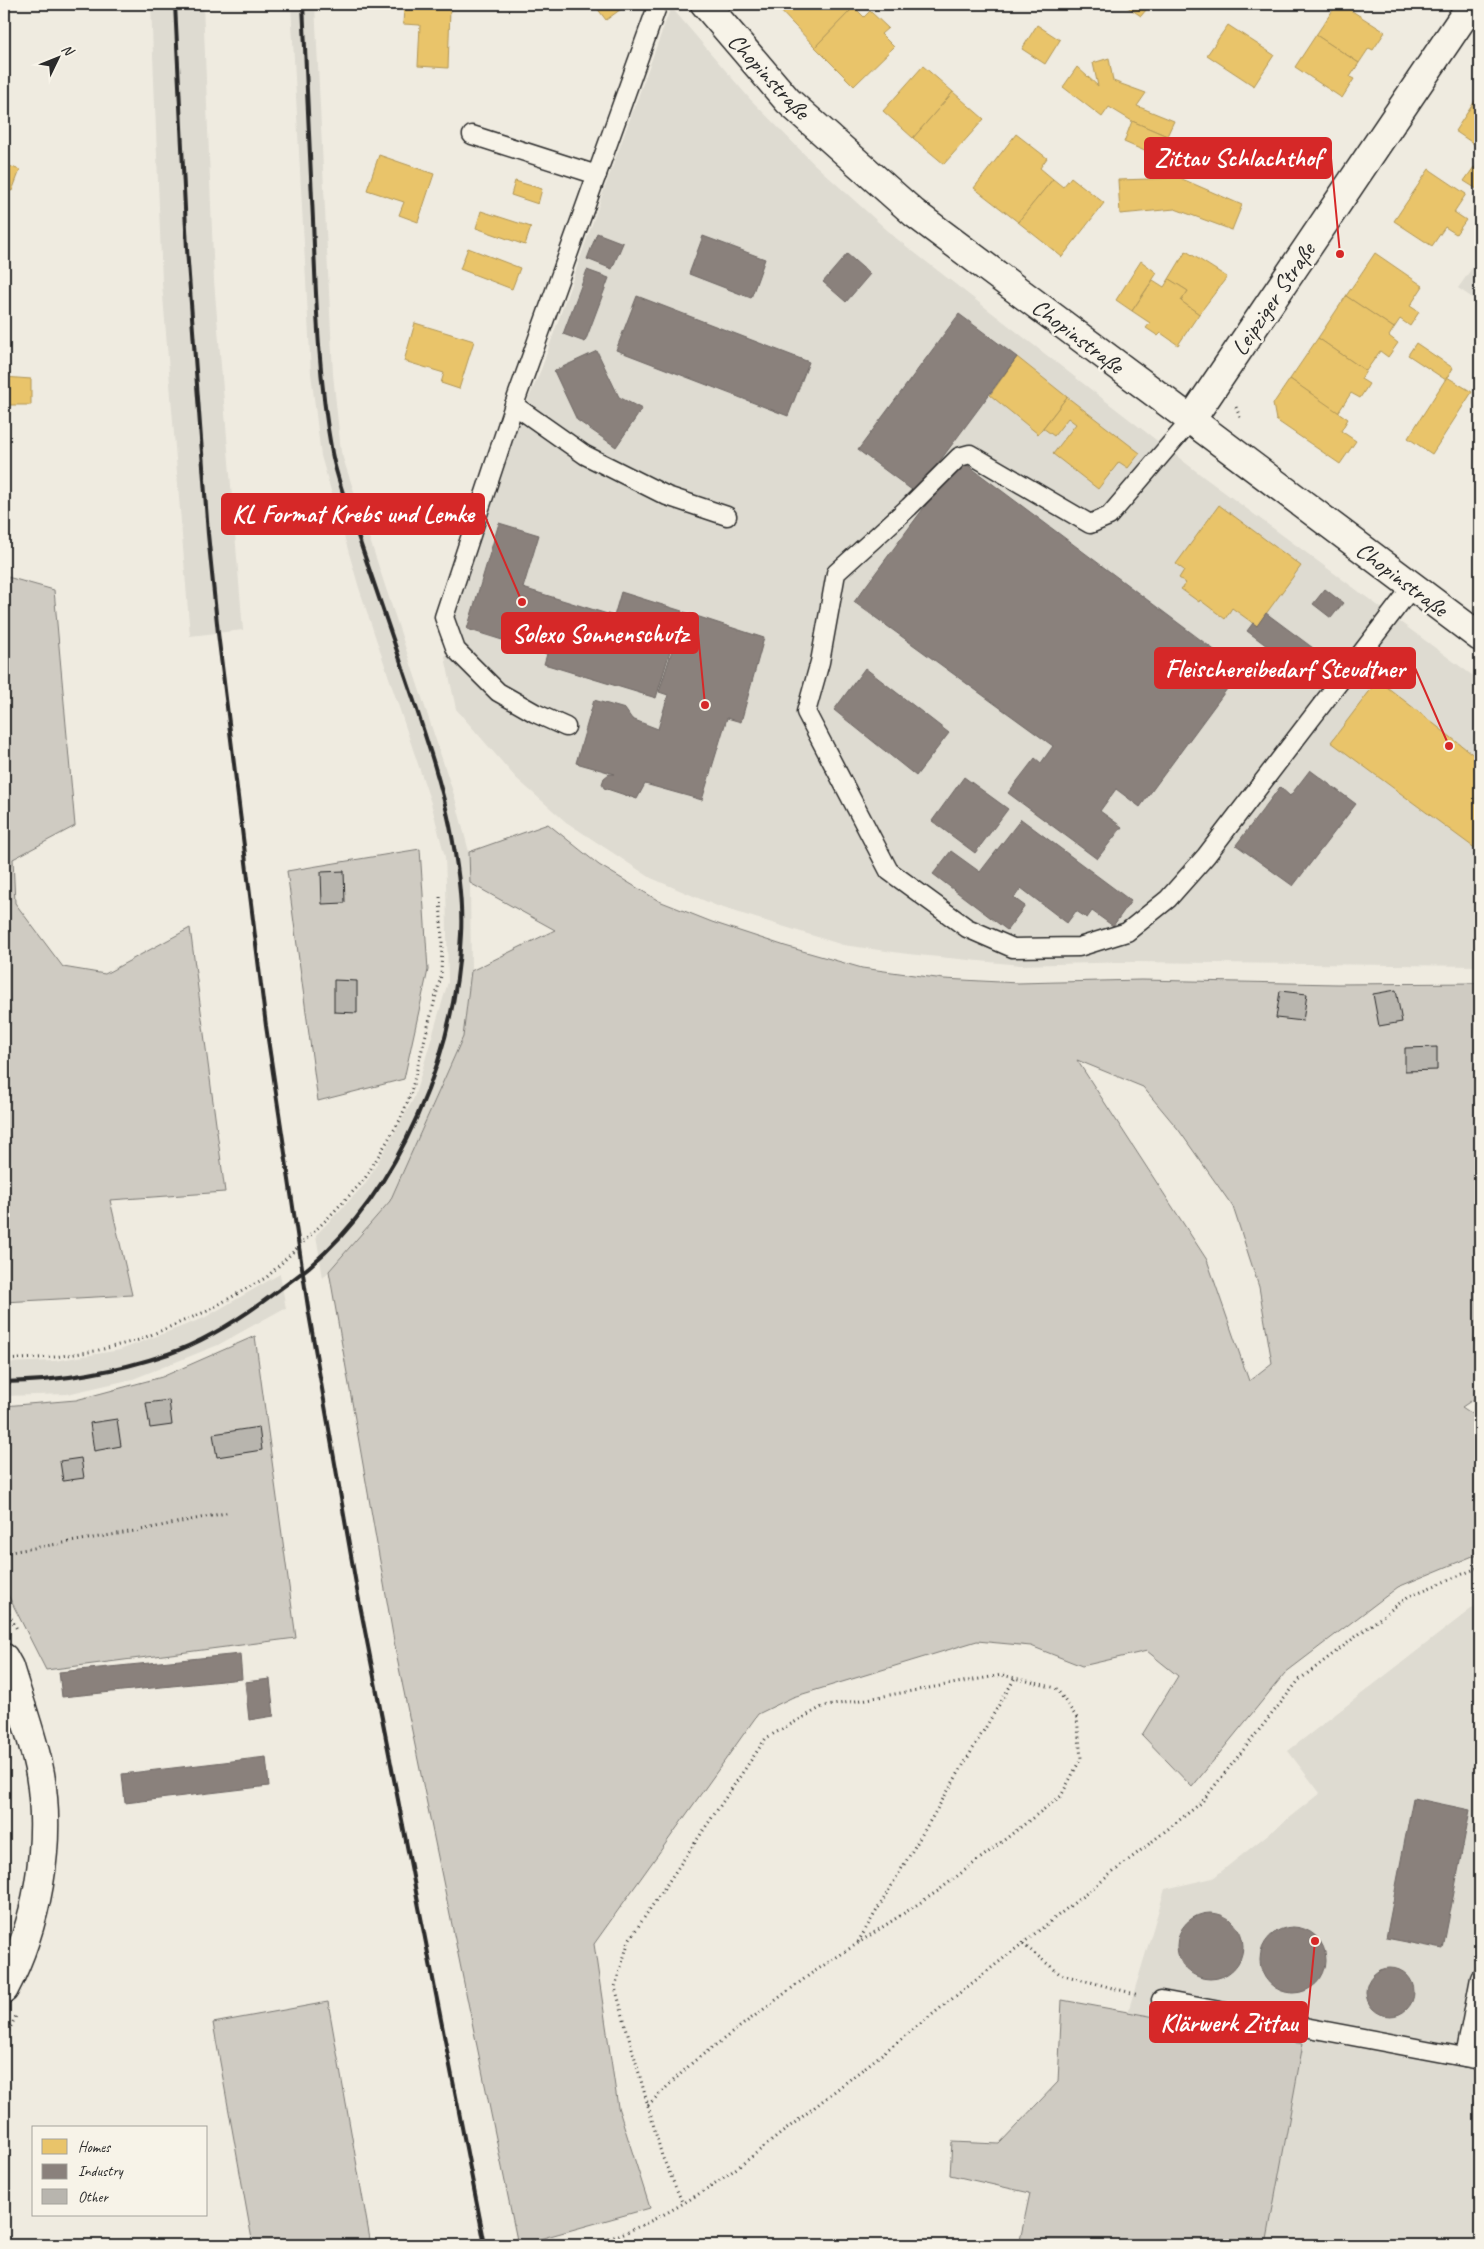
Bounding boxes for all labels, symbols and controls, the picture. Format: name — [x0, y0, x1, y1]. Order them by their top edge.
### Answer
street label: Chopinstraße — [721, 27, 818, 127]
north arrow — [32, 32, 82, 82]
text: N — [58, 41, 78, 60]
callout: Zittau Schlachthof — [1145, 138, 1331, 178]
text: Zittau Schlachthof — [1154, 142, 1327, 174]
street label: Leipziger Straße — [1224, 235, 1323, 361]
street label: Chopinstraße — [1026, 292, 1132, 382]
callout: KL Format Krebs und Lemke — [222, 494, 484, 534]
text: KL Format Krebs und Lemke — [232, 498, 476, 530]
street label: Chopinstraße — [1350, 535, 1456, 625]
callout: Solexo Sonnenschutz — [502, 613, 698, 653]
text: Solexo Sonnenschutz — [512, 618, 691, 650]
callout: Fleischereibedarf Steudtner — [1155, 648, 1415, 688]
text: Fleischereibedarf Steudtner — [1165, 653, 1408, 685]
callout: Klärwerk Zittau — [1150, 2002, 1307, 2042]
text: Klärwerk Zittau — [1160, 2007, 1299, 2039]
legend — [32, 2126, 208, 2216]
text: Homes — [78, 2138, 112, 2157]
text: Industry — [78, 2162, 125, 2181]
text: Other — [78, 2188, 109, 2207]

